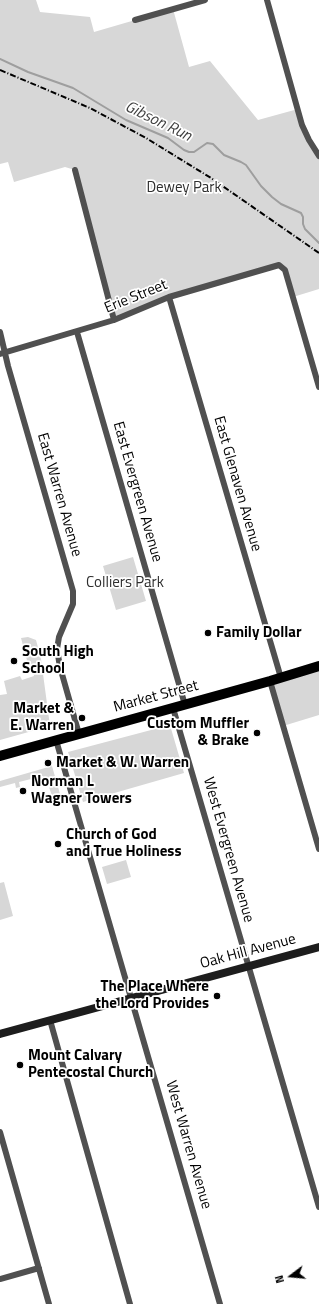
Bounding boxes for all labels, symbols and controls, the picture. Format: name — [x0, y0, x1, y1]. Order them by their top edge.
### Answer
water label: Gibson Run — [122, 98, 194, 146]
park label: Dewey Park — [146, 179, 222, 197]
street label: Erie Street — [102, 276, 170, 318]
street label: East Glenaven Avenue — [209, 414, 265, 554]
street label: East Evergreen Avenue — [108, 420, 166, 564]
street label: East Warren Avenue — [33, 431, 85, 559]
park label: Colliers Park — [86, 574, 164, 592]
place label: Family Dollar — [216, 624, 302, 642]
marker: Family Dollar — [203, 628, 213, 638]
place label: South High School — [22, 643, 94, 678]
marker: South High School — [9, 656, 19, 666]
street label: Market Street — [112, 677, 200, 717]
place label: Market & E. Warren — [10, 700, 74, 735]
marker: Market & E. Warren — [77, 713, 87, 723]
place label: Custom Muffler & Brake — [147, 715, 249, 750]
marker: Custom Muffler & Brake — [252, 728, 262, 738]
place label: Market & W. Warren — [56, 754, 189, 772]
marker: Market & W. Warren — [43, 758, 53, 768]
place label: Norman L Wagner Towers — [31, 773, 132, 808]
street label: West Evergreen Avenue — [199, 775, 257, 925]
marker: Norman L Wagner Towers — [18, 786, 28, 796]
place label: Church of God and True Holiness — [66, 826, 181, 861]
marker: Church of God and True Holiness — [53, 839, 63, 849]
street label: Oak Hill Avenue — [198, 931, 298, 973]
place label: The Place Where the Lord Provides — [96, 978, 209, 1013]
marker: The Place Where the Lord Provides — [212, 991, 222, 1001]
place label: Mount Calvary Pentecostal Church — [28, 1047, 153, 1082]
marker: Mount Calvary Pentecostal Church — [15, 1060, 25, 1070]
street label: West Warren Avenue — [161, 1079, 215, 1211]
north arrow — [271, 1256, 311, 1296]
text: N — [271, 1273, 288, 1285]

